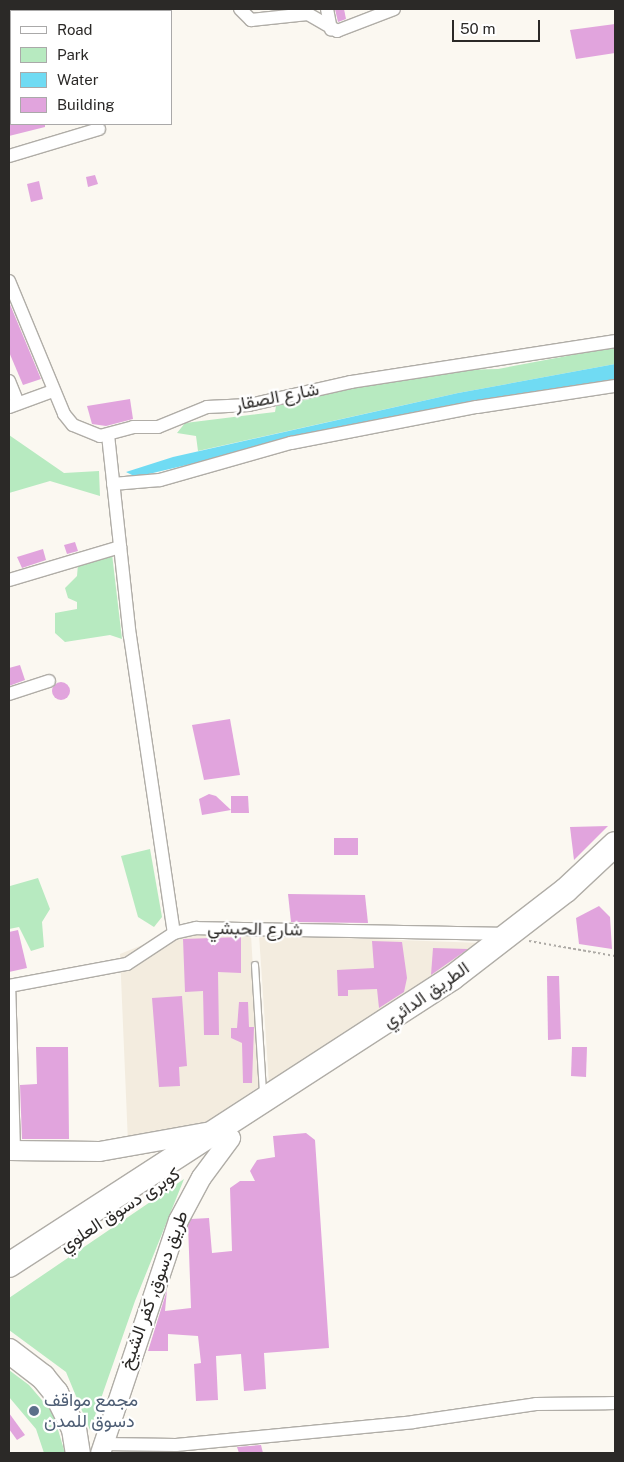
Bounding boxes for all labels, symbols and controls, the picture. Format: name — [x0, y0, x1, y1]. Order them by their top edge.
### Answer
legend — [10, 10, 172, 125]
scale bar — [454, 10, 542, 42]
text: 50 m — [460, 20, 495, 37]
text: Road — [57, 21, 93, 38]
text: Park — [57, 46, 89, 63]
text: Water — [57, 71, 99, 88]
text: Building — [57, 96, 115, 113]
street label: شارع الصقار — [233, 378, 321, 416]
street label: شارع الحبشي — [207, 917, 303, 941]
street label: الطريق الدائري — [379, 957, 473, 1033]
street label: كوبرى دسوق العلوي — [56, 1163, 184, 1257]
street label: طريق دسوق, كفر الشيخ — [115, 1208, 193, 1372]
place label: مجمع مواقف دسوق للمدن — [44, 1390, 138, 1432]
marker: مجمع مواقف دسوق للمدن — [28, 1405, 40, 1417]

